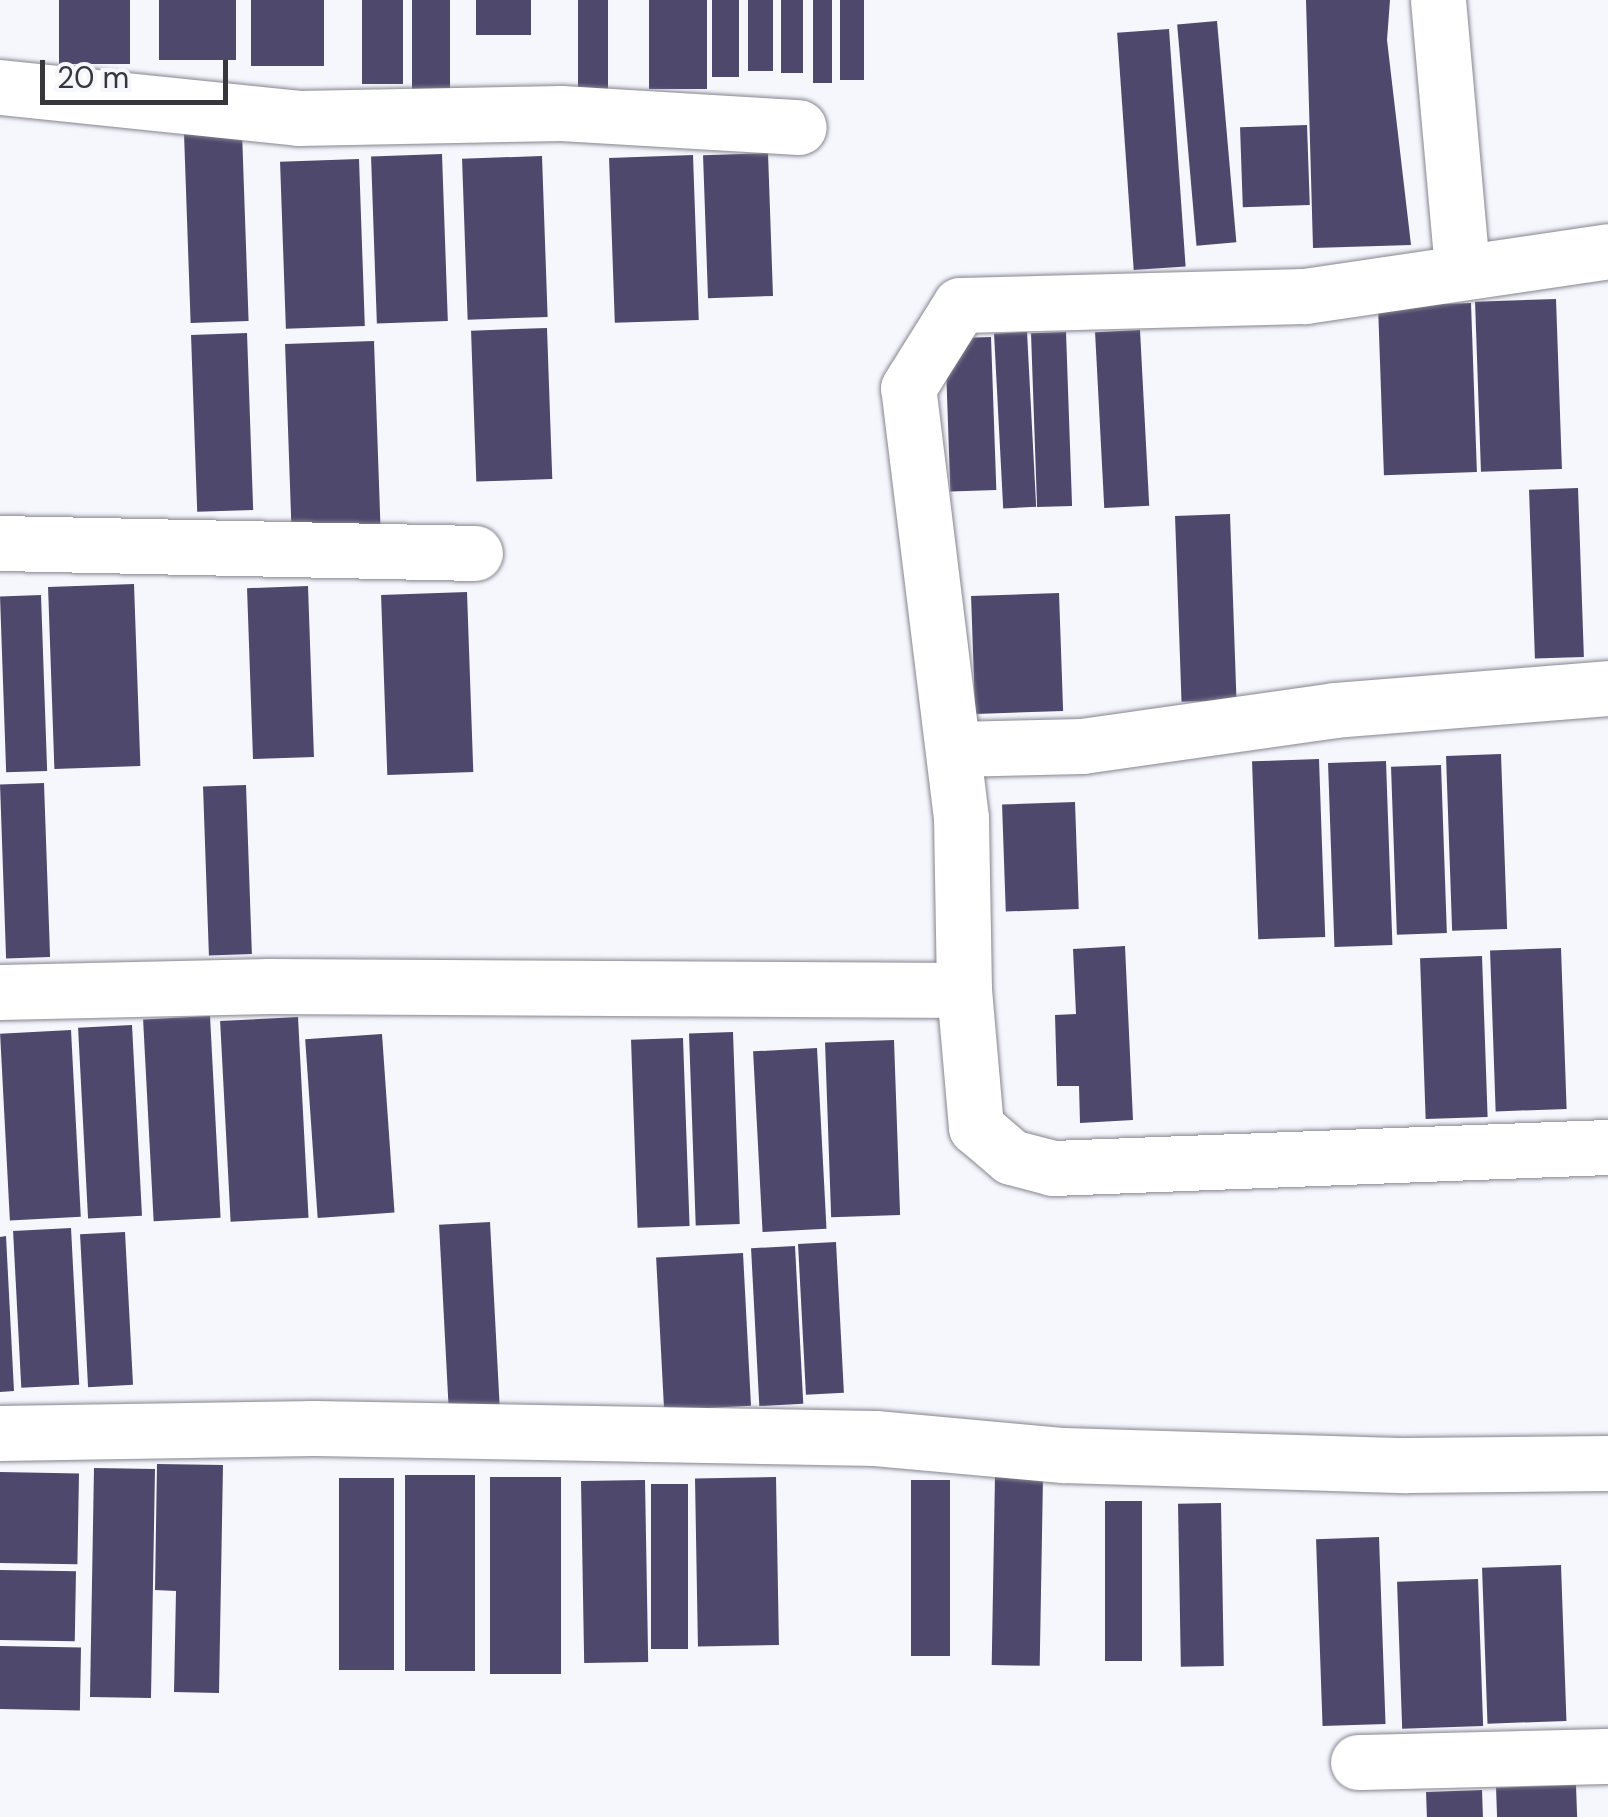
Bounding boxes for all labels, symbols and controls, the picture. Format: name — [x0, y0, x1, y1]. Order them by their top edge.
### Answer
scale bar — [45, 40, 232, 102]
text: 20 m — [57, 58, 129, 97]

